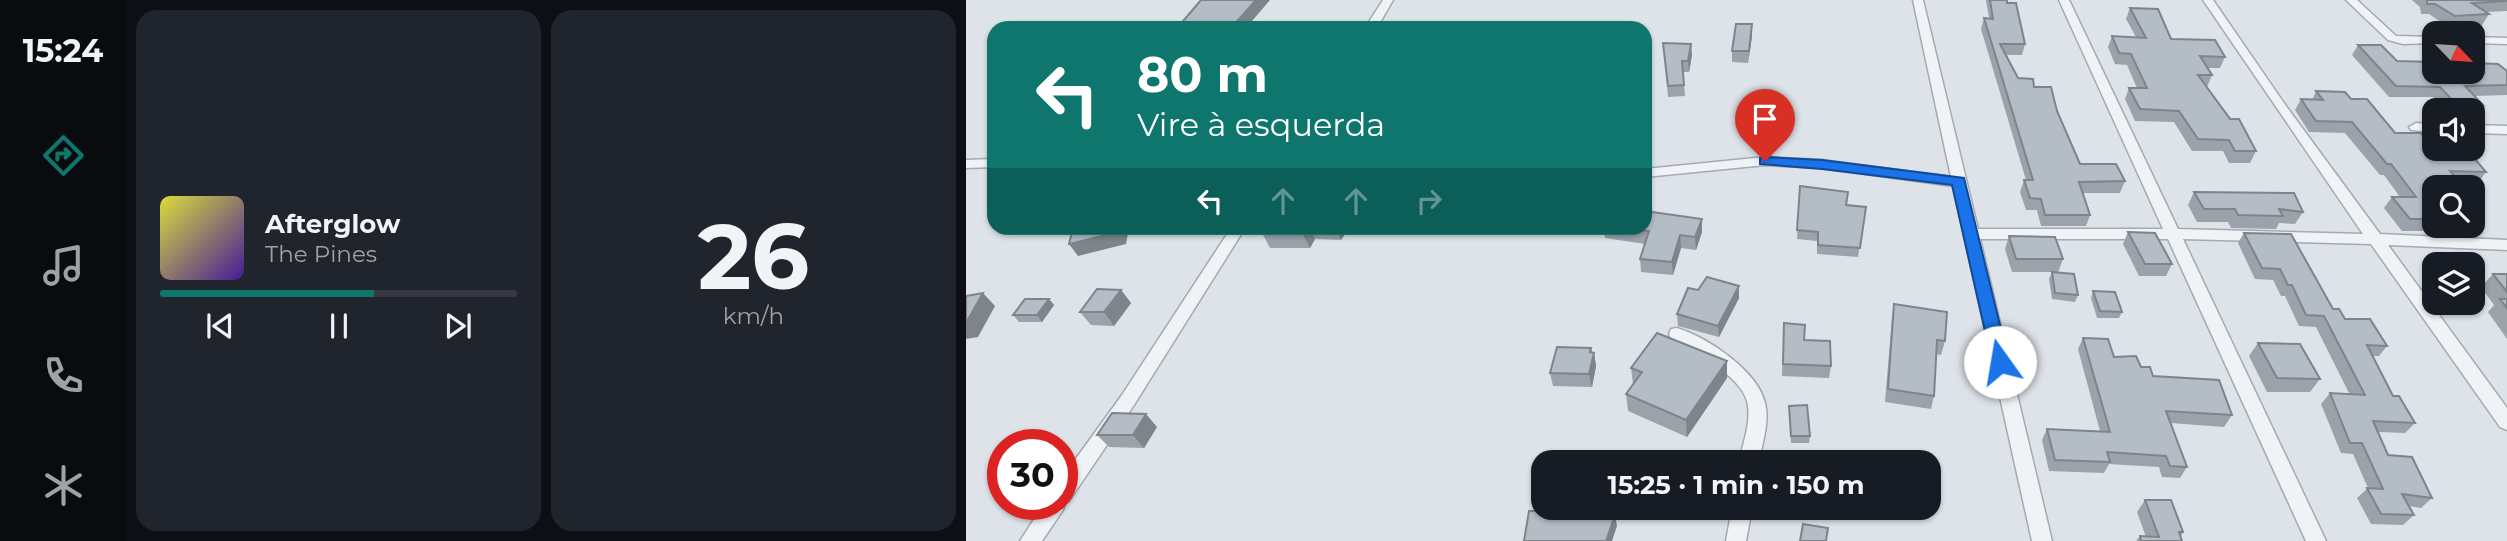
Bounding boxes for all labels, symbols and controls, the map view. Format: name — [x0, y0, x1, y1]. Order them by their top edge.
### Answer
north arrow — [2422, 21, 2485, 84]
map controls — [2422, 21, 2485, 315]
text: 15:24 — [23, 31, 103, 70]
text: 80 m — [1137, 45, 1268, 104]
icon: left — [1022, 49, 1113, 140]
pin — [1735, 89, 1795, 161]
button: sound — [2422, 98, 2485, 161]
icon: arrive — [1746, 100, 1784, 138]
text: Vire à esquerda — [1137, 105, 1385, 144]
icon: directions — [39, 131, 88, 180]
button: search — [2422, 175, 2485, 238]
icon: left — [1191, 182, 1229, 220]
icon: ahead — [1264, 182, 1302, 220]
icon: ahead — [1337, 182, 1375, 220]
icon: right — [1410, 182, 1448, 220]
text: 26 — [698, 201, 809, 312]
text: Afterglow — [265, 208, 400, 240]
text: The Pines — [265, 240, 377, 268]
icon: music — [39, 241, 88, 290]
button: layers — [2422, 252, 2485, 315]
text: km/h — [723, 302, 784, 330]
icon: previous — [201, 307, 239, 345]
icon: pause — [320, 307, 358, 345]
icon: next — [439, 307, 477, 345]
position arrow — [1963, 325, 2037, 399]
icon: phone — [39, 351, 88, 400]
speed limit sign: 30 — [987, 429, 1078, 520]
icon: climate — [39, 461, 88, 510]
text: 15:25 · 1 min · 150 m — [1608, 469, 1864, 501]

